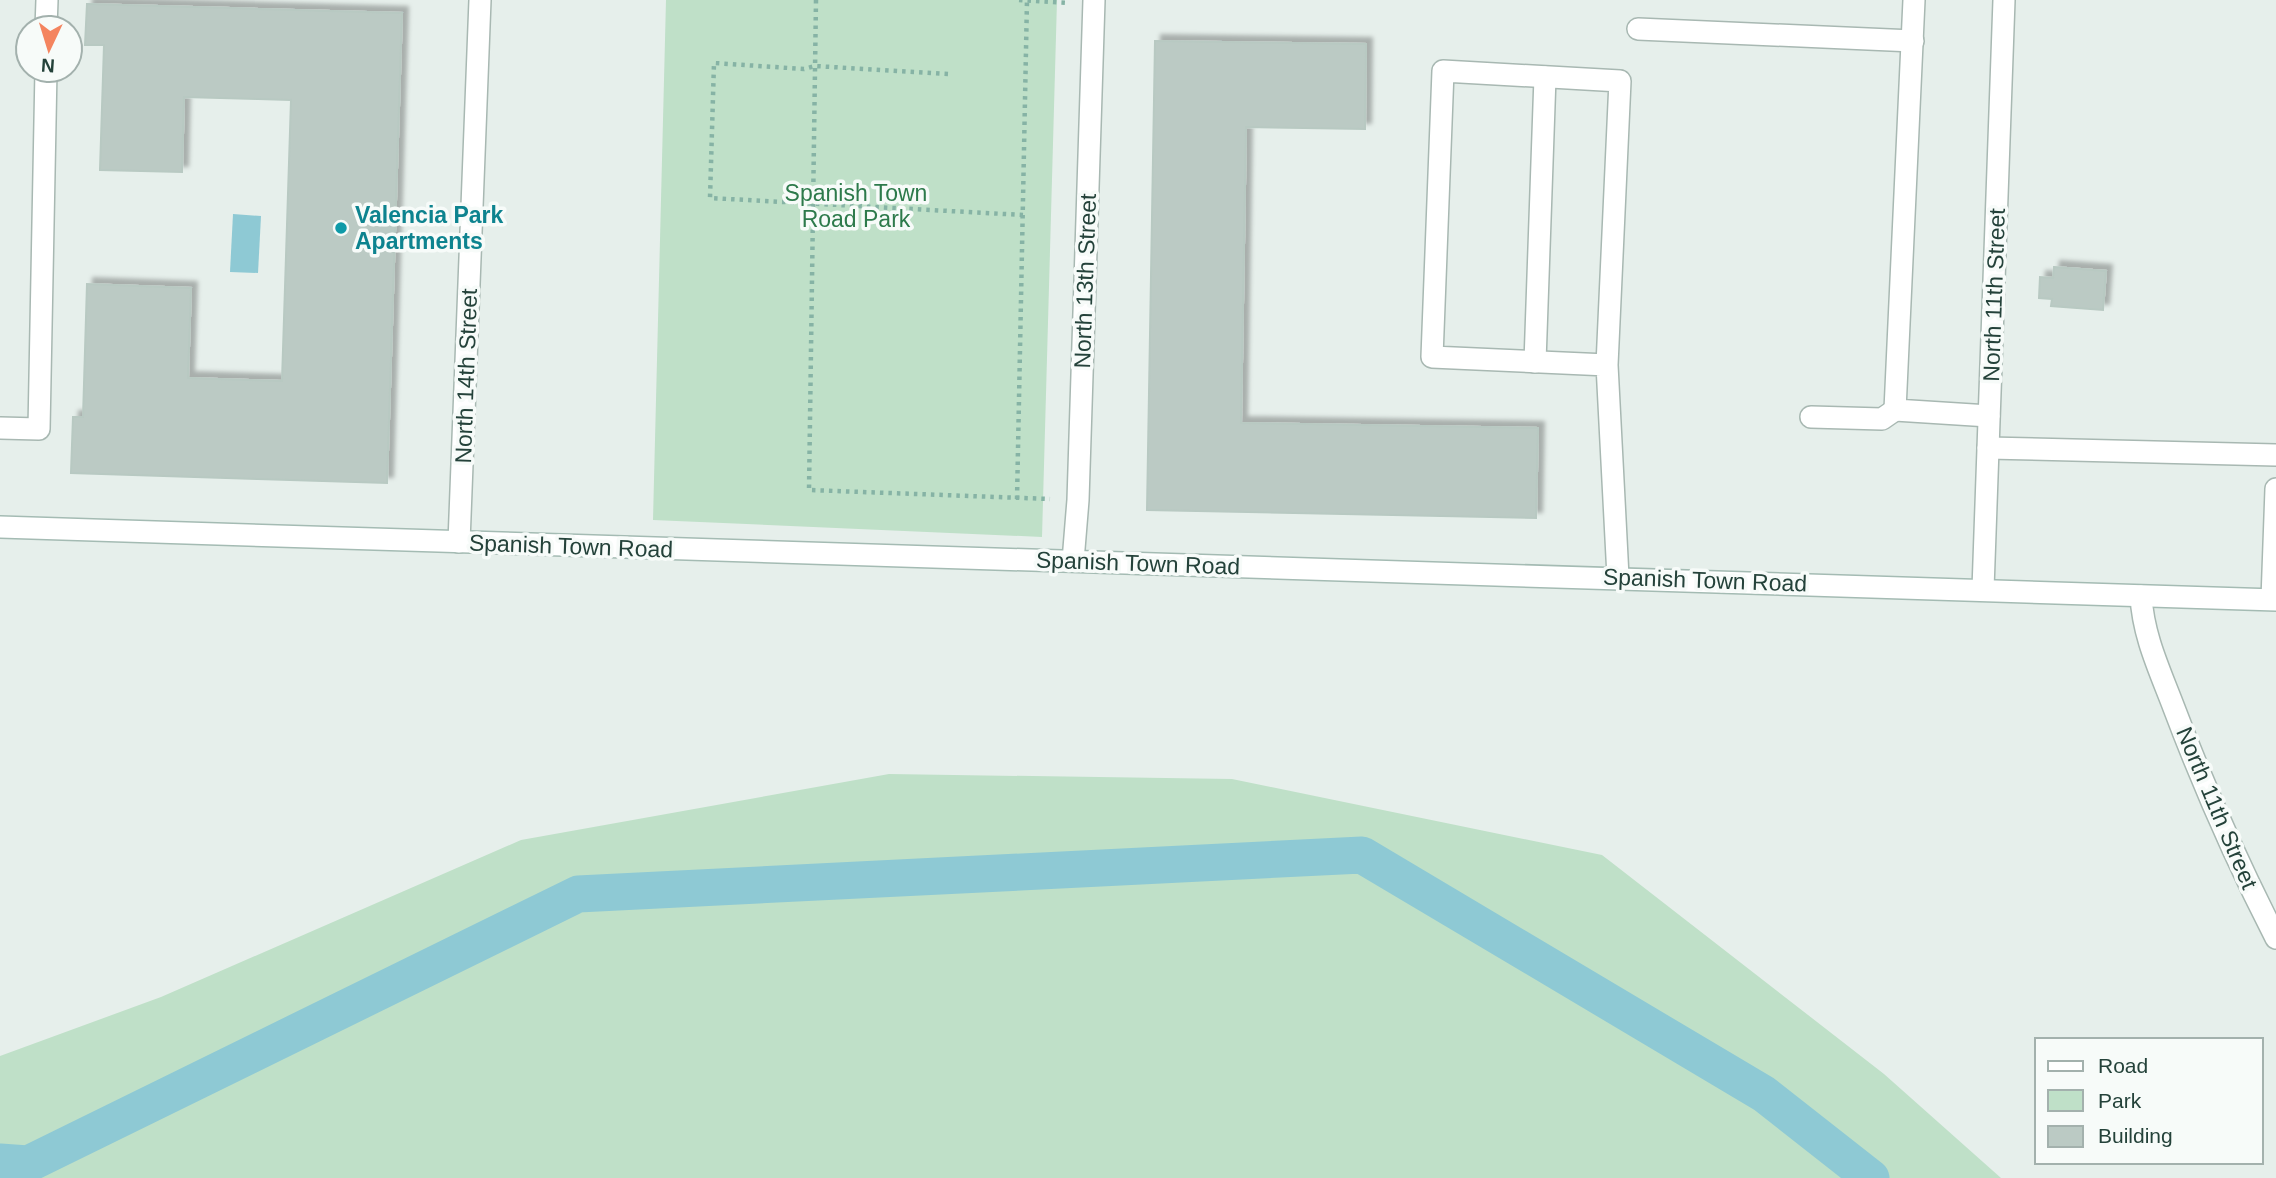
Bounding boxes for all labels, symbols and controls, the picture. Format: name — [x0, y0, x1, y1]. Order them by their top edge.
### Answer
north arrow — [14, 14, 84, 84]
text: N — [40, 55, 55, 76]
park label: Spanish Town Road Park — [785, 180, 927, 232]
street label: North 13th Street — [1069, 192, 1101, 369]
place label: Valencia Park Apartments — [355, 202, 504, 254]
street label: North 11th Street — [1978, 207, 2010, 382]
marker: Valencia Park Apartments — [333, 220, 349, 236]
street label: North 14th Street — [450, 287, 482, 464]
street label: Spanish Town Road — [469, 529, 673, 563]
street label: Spanish Town Road — [1036, 546, 1240, 580]
street label: Spanish Town Road — [1603, 563, 1807, 597]
street label: North 11th Street — [2171, 723, 2263, 893]
legend — [2035, 1038, 2262, 1164]
text: Road — [2098, 1054, 2148, 1077]
text: Park — [2098, 1089, 2142, 1112]
text: Building — [2098, 1124, 2173, 1147]

